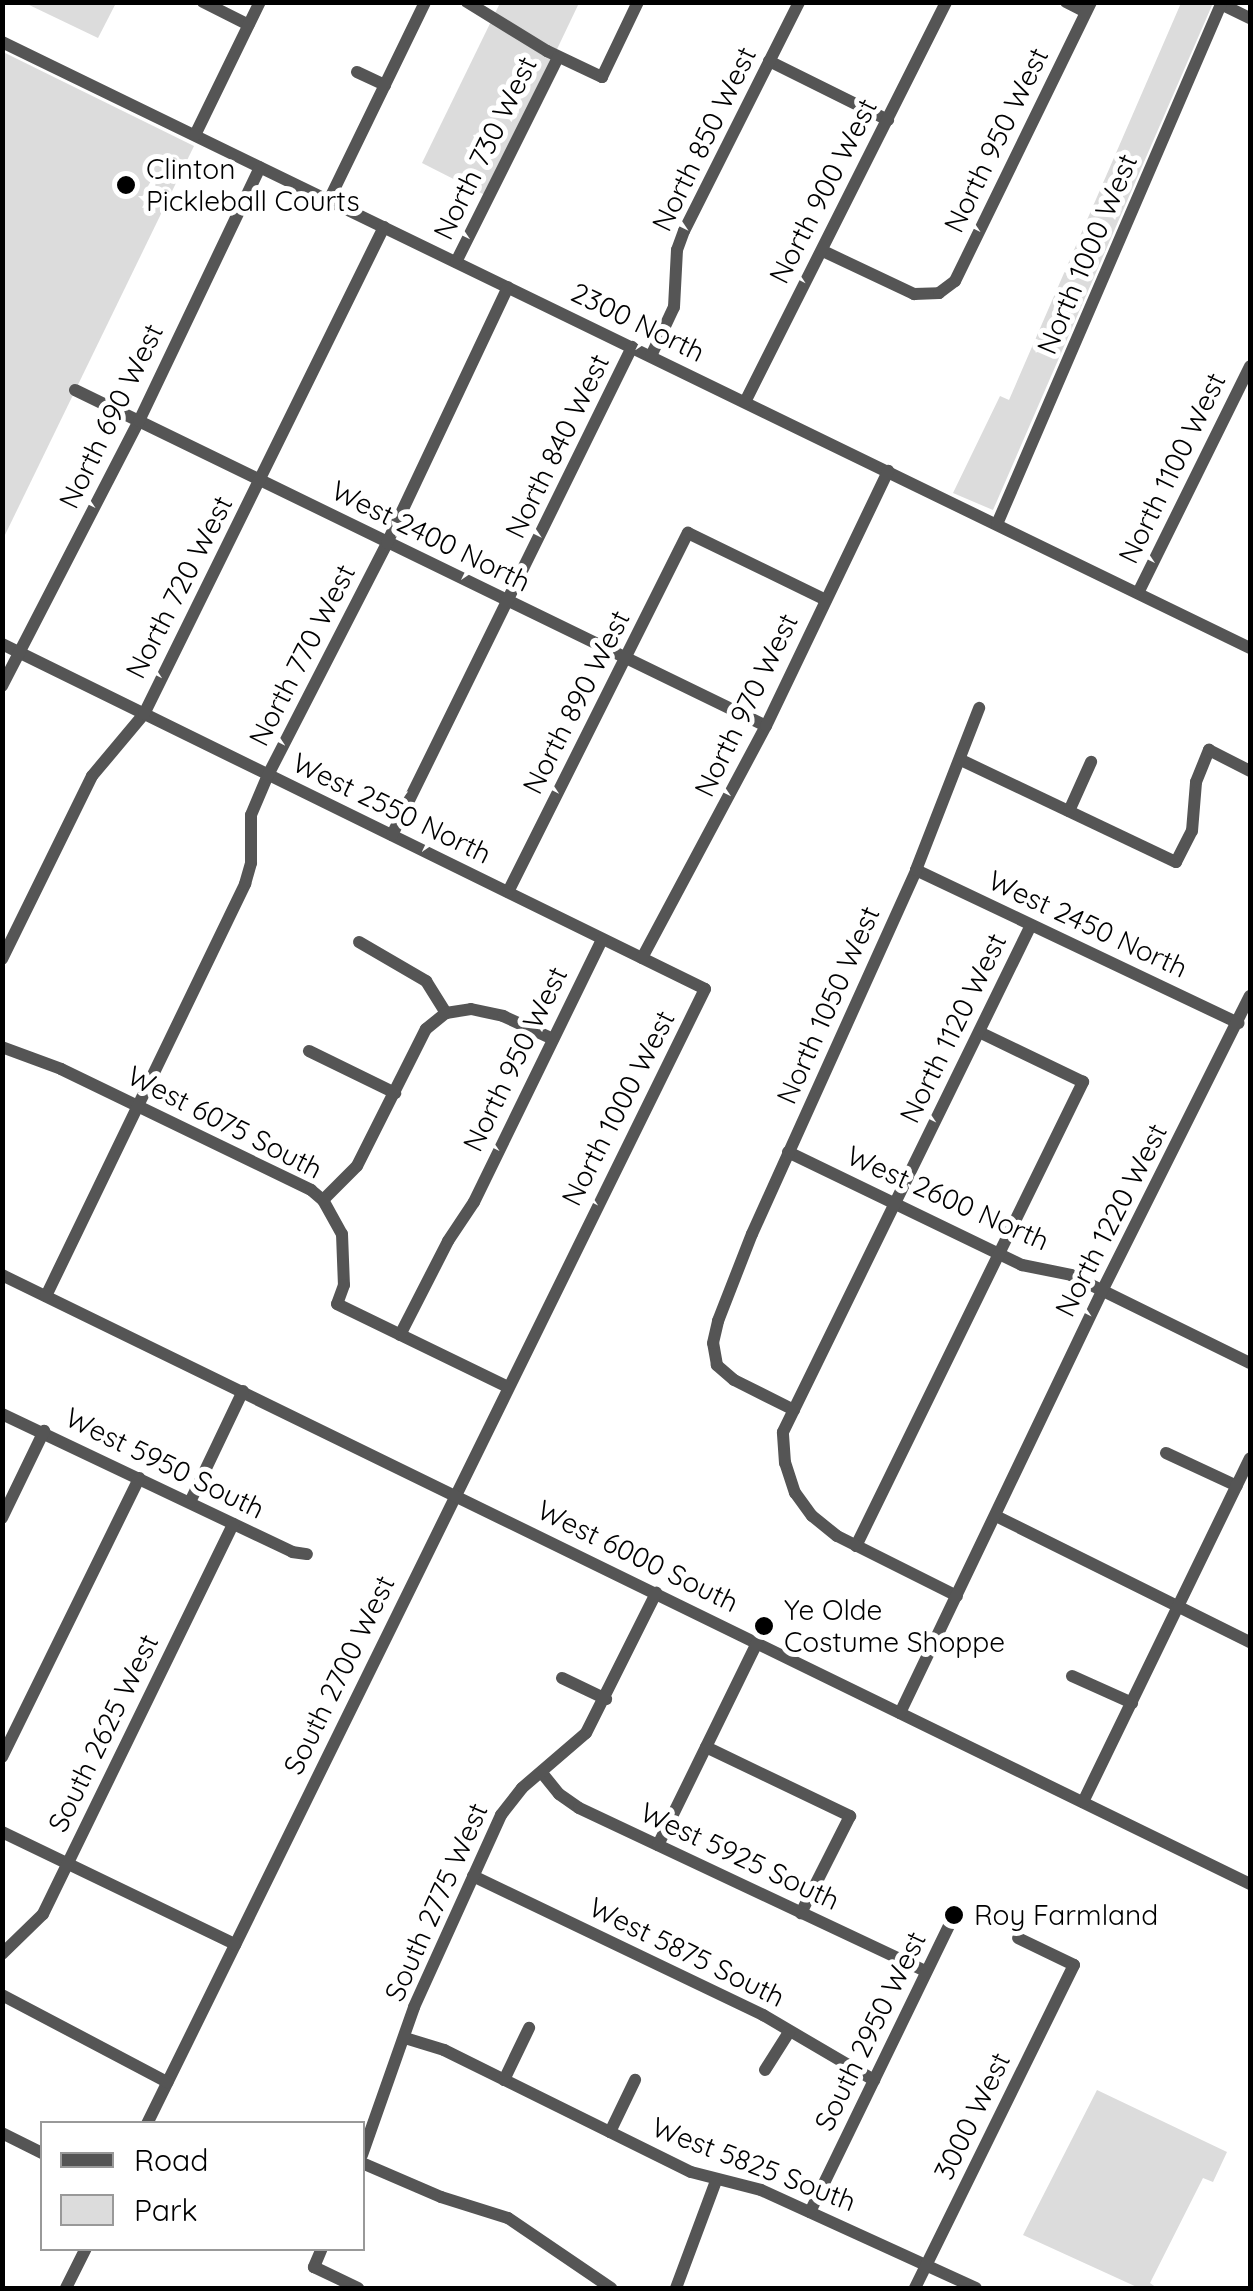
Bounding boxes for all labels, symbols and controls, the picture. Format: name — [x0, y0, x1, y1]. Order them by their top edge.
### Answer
street label: North 850 West — [645, 41, 763, 237]
street label: North 950 West — [937, 42, 1055, 238]
street label: North 730 West — [426, 51, 544, 245]
street label: North 900 West — [762, 93, 884, 289]
street label: North 1000 West — [1030, 149, 1144, 359]
place label: Clinton Pickleball Courts — [146, 152, 360, 218]
marker: Clinton Pickleball Courts — [115, 174, 137, 196]
street label: 2300 North — [566, 275, 710, 369]
street label: North 690 West — [52, 318, 170, 514]
street label: North 840 West — [498, 349, 616, 543]
street label: North 1100 West — [1111, 367, 1233, 569]
street label: West 2400 North — [326, 473, 536, 599]
street label: North 720 West — [119, 490, 239, 684]
street label: North 770 West — [242, 559, 362, 751]
street label: North 890 West — [515, 605, 637, 799]
street label: North 970 West — [687, 608, 805, 802]
street label: West 2550 North — [287, 745, 497, 871]
street label: West 2450 North — [983, 863, 1193, 985]
street label: North 1050 West — [769, 901, 887, 1109]
street label: North 1120 West — [893, 928, 1013, 1128]
street label: North 950 West — [456, 961, 574, 1157]
street label: North 1000 West — [554, 1005, 682, 1211]
street label: West 6075 South — [122, 1058, 328, 1186]
street label: North 1220 West — [1048, 1118, 1174, 1322]
street label: West 2600 North — [842, 1138, 1054, 1258]
street label: West 5950 South — [60, 1400, 270, 1526]
street label: West 6000 South — [532, 1493, 744, 1619]
street label: South 2700 West — [276, 1570, 402, 1780]
place label: Ye Olde Costume Shoppe — [784, 1593, 1005, 1659]
marker: Ye Olde Costume Shoppe — [753, 1615, 775, 1637]
street label: South 2625 West — [41, 1629, 165, 1837]
street label: West 5925 South — [635, 1795, 845, 1917]
street label: South 2775 West — [377, 1798, 495, 2006]
street label: West 5875 South — [584, 1890, 790, 2014]
place label: Roy Farmland — [974, 1898, 1158, 1932]
marker: Roy Farmland — [943, 1904, 965, 1926]
street label: South 2950 West — [807, 1926, 933, 2136]
street label: 3000 West — [927, 2047, 1017, 2185]
street label: West 5825 South — [647, 2110, 861, 2218]
legend — [40, 2121, 365, 2251]
text: Road — [134, 2141, 208, 2179]
text: Park — [134, 2191, 198, 2229]

